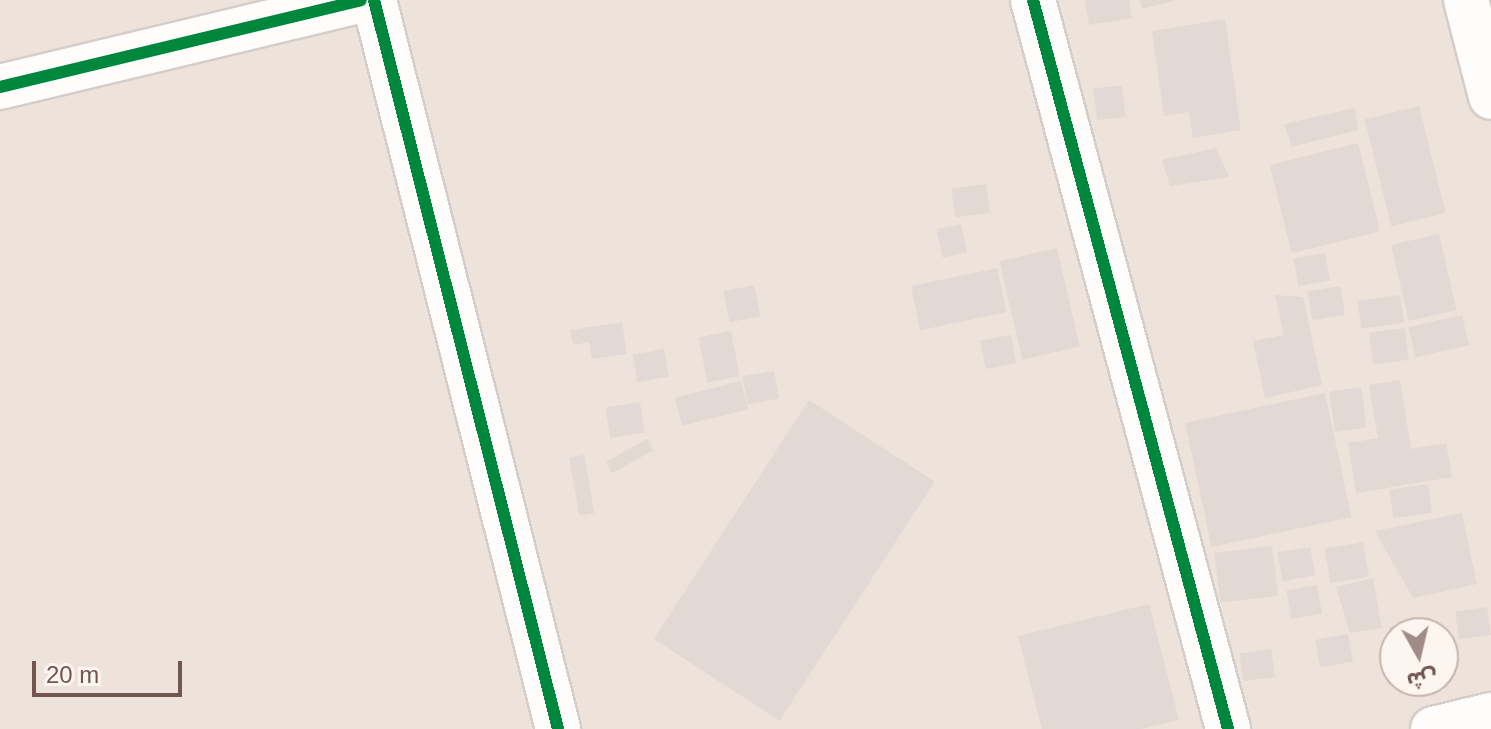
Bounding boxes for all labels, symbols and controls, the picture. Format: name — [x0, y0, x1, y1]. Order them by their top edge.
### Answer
north arrow — [1379, 617, 1459, 697]
scale bar — [36, 645, 186, 695]
text: 20 m — [46, 661, 99, 688]
text: ش — [1405, 665, 1439, 694]

